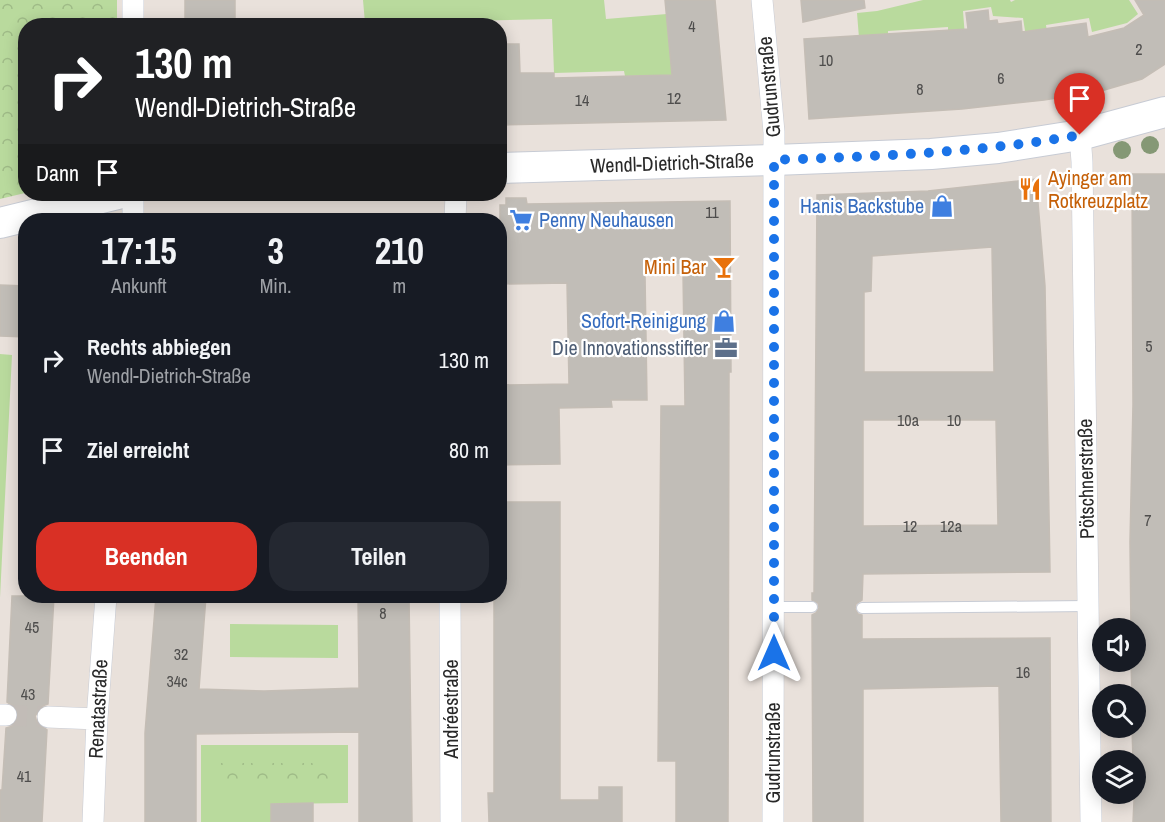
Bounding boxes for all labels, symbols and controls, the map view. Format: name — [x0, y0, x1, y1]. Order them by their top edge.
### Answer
house number: 4 — [688, 15, 696, 37]
text: 130 m — [135, 35, 233, 91]
street label: Gudrunstraße — [751, 35, 786, 139]
house number: 2 — [1135, 38, 1143, 60]
icon: right — [36, 42, 114, 120]
house number: 10 — [819, 49, 833, 71]
house number: 6 — [997, 67, 1005, 89]
pin — [1054, 73, 1105, 135]
house number: 8 — [916, 78, 924, 100]
icon: arrive — [1063, 82, 1096, 115]
house number: 12 — [667, 87, 681, 109]
text: Wendl-Dietrich-Straße — [135, 89, 356, 125]
house number: 14 — [575, 89, 589, 111]
street label: Wendl-Dietrich-Straße — [590, 146, 754, 179]
icon: arrive — [91, 156, 124, 189]
text: Dann — [36, 158, 79, 188]
place label: Ayinger am Rotkreuzplatz — [1047, 164, 1148, 214]
restaurant icon: Ayinger am Rotkreuzplatz — [1017, 176, 1043, 202]
place label: Hanis Backstube — [800, 192, 924, 219]
shop icon: Hanis Backstube — [929, 193, 955, 219]
house number: 11 — [705, 201, 720, 223]
place label: Penny Neuhausen — [539, 206, 674, 233]
supermarket icon: Penny Neuhausen — [508, 207, 534, 233]
text: 17:15 — [101, 227, 177, 275]
text: 3 — [267, 227, 284, 275]
text: 210 — [375, 227, 424, 275]
place label: Mini Bar — [644, 253, 707, 280]
bar icon: Mini Bar — [711, 254, 737, 280]
text: Ankunft — [111, 272, 167, 299]
text: Min. — [260, 272, 292, 299]
text: m — [392, 272, 406, 299]
place label: Sofort-Reinigung — [581, 307, 706, 334]
shop icon: Sofort-Reinigung — [711, 308, 737, 334]
text: Rechts abbiegen — [87, 332, 231, 362]
place label: Die Innovationsstifter — [552, 334, 709, 361]
office icon: Die Innovationsstifter — [713, 335, 739, 361]
house number: 5 — [1145, 335, 1153, 357]
icon: right — [36, 344, 69, 377]
text: 130 m — [439, 345, 489, 375]
text: Wendl-Dietrich-Straße — [87, 362, 251, 389]
house number: 10a — [897, 409, 920, 431]
house number: 10 — [947, 409, 961, 431]
street label: Pötschnerstraße — [1071, 419, 1100, 539]
icon: arrive — [36, 434, 69, 467]
text: Ziel erreicht — [87, 435, 189, 465]
text: 80 m — [449, 435, 489, 465]
house number: 7 — [1144, 509, 1152, 531]
house number: 12 — [903, 515, 917, 537]
house number: 12a — [940, 515, 963, 537]
button: Beenden — [36, 522, 257, 591]
button: Teilen — [269, 522, 489, 591]
house number: 8 — [379, 602, 387, 624]
house number: 45 — [25, 616, 39, 638]
map controls — [1092, 618, 1146, 804]
button: sound — [1092, 618, 1146, 672]
position arrow — [742, 621, 806, 685]
house number: 32 — [174, 643, 188, 665]
street label: Renatastraße — [81, 659, 114, 759]
street label: Andréestraße — [437, 659, 464, 760]
house number: 16 — [1016, 661, 1030, 683]
house number: 34c — [166, 670, 188, 692]
house number: 43 — [21, 683, 35, 705]
button: search — [1092, 684, 1146, 738]
street label: Gudrunstraße — [759, 702, 786, 804]
button: layers — [1092, 750, 1146, 804]
house number: 41 — [17, 765, 32, 787]

